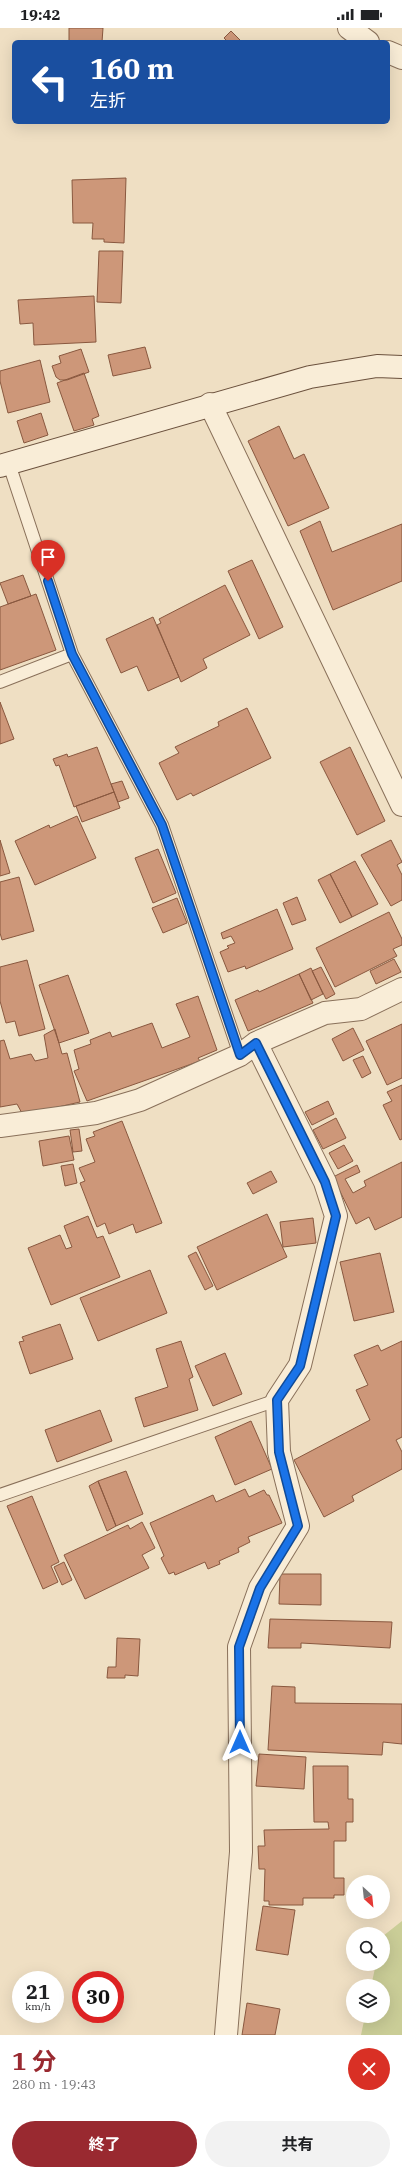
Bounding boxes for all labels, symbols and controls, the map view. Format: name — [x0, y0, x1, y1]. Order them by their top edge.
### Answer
text: 19:42 — [20, 5, 61, 24]
text: 160 m — [90, 50, 174, 87]
icon: left — [24, 56, 76, 108]
text: 左折 — [90, 89, 126, 112]
pin — [31, 540, 65, 581]
icon: arrive — [37, 546, 59, 568]
position arrow — [219, 1721, 261, 1763]
north arrow — [346, 1875, 390, 1919]
map controls — [346, 1875, 390, 2023]
button: search — [346, 1927, 390, 1971]
speed limit sign: 30 — [72, 1971, 124, 2023]
text: 21 — [26, 1978, 50, 2005]
button: layers — [346, 1979, 390, 2023]
text: km/h — [25, 2000, 51, 2013]
text: 1 分 — [12, 2045, 56, 2077]
button: close — [348, 2048, 390, 2090]
text: 280 m · 19:43 — [12, 2076, 96, 2093]
button: 終了 — [12, 2121, 197, 2167]
button: 共有 — [205, 2121, 390, 2167]

